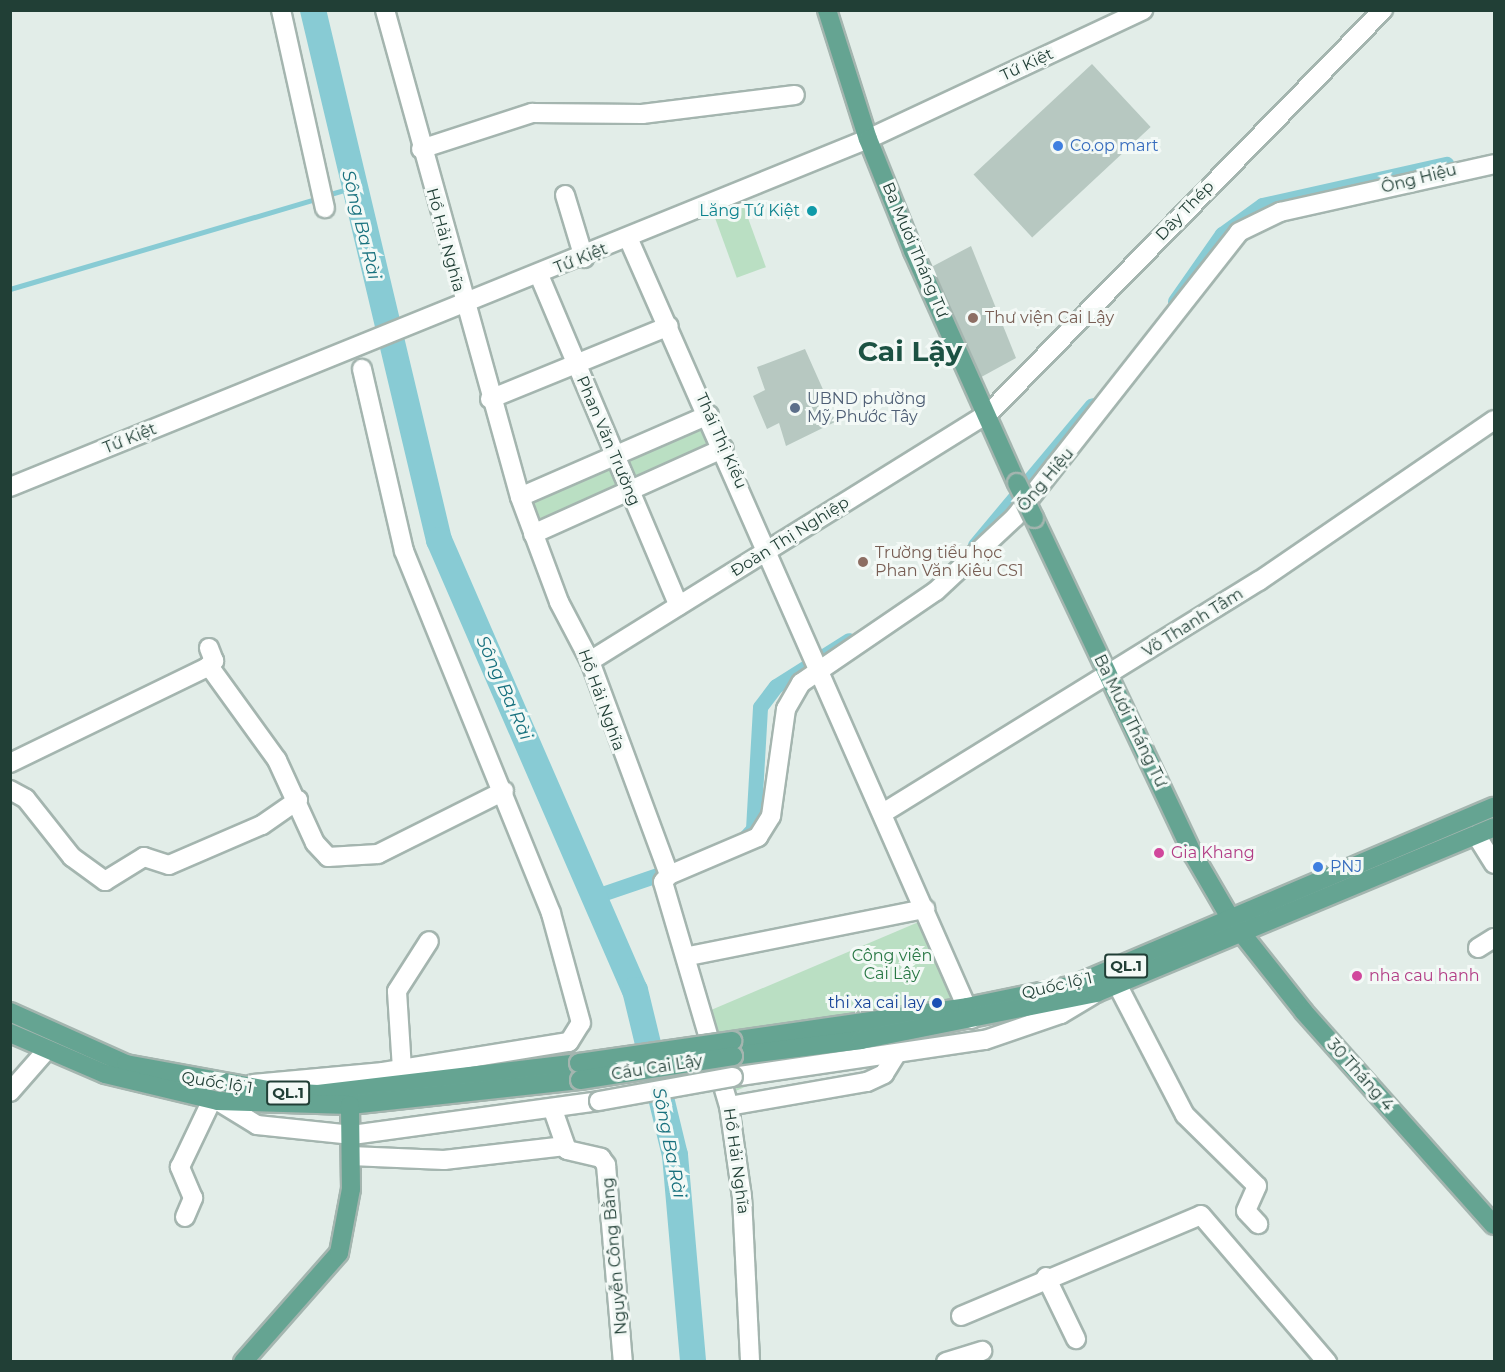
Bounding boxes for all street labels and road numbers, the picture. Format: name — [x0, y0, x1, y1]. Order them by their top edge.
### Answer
street label: Tứ Kiệt — [998, 44, 1056, 86]
street label: Ông Hiệu — [1379, 160, 1459, 198]
street label: Dây Thép — [1152, 177, 1218, 245]
street label: Ba Mươi Tháng Tư — [878, 179, 952, 321]
street label: Hồ Hải Nghĩa — [422, 186, 468, 294]
street label: Tứ Kiệt — [552, 240, 610, 278]
street label: Phan Văn Trường — [572, 373, 644, 509]
street label: Thái Thị Kiểu — [691, 390, 751, 492]
street label: Tứ Kiệt — [101, 420, 159, 458]
street label: Ông Hiệu — [1014, 444, 1078, 516]
street label: Đoàn Thị Nghiệp — [727, 493, 853, 581]
street label: Võ Thanh Tâm — [1139, 584, 1247, 662]
street label: Hồ Hải Nghĩa — [574, 647, 628, 753]
street label: Ba Mươi Tháng Tư — [1090, 652, 1170, 790]
road number: QL.1 — [1104, 954, 1148, 978]
street label: Quốc lộ 1 — [1020, 969, 1094, 1003]
street label: 30 Tháng 4 — [1323, 1035, 1397, 1115]
street label: Cầu Cai Lậy — [610, 1051, 704, 1085]
street label: Quốc lộ 1 — [180, 1068, 254, 1098]
road number: QL.1 — [266, 1081, 310, 1105]
street label: Hồ Hải Nghĩa — [719, 1107, 753, 1215]
street label: Nguyễn Công Bằng — [599, 1176, 631, 1336]

